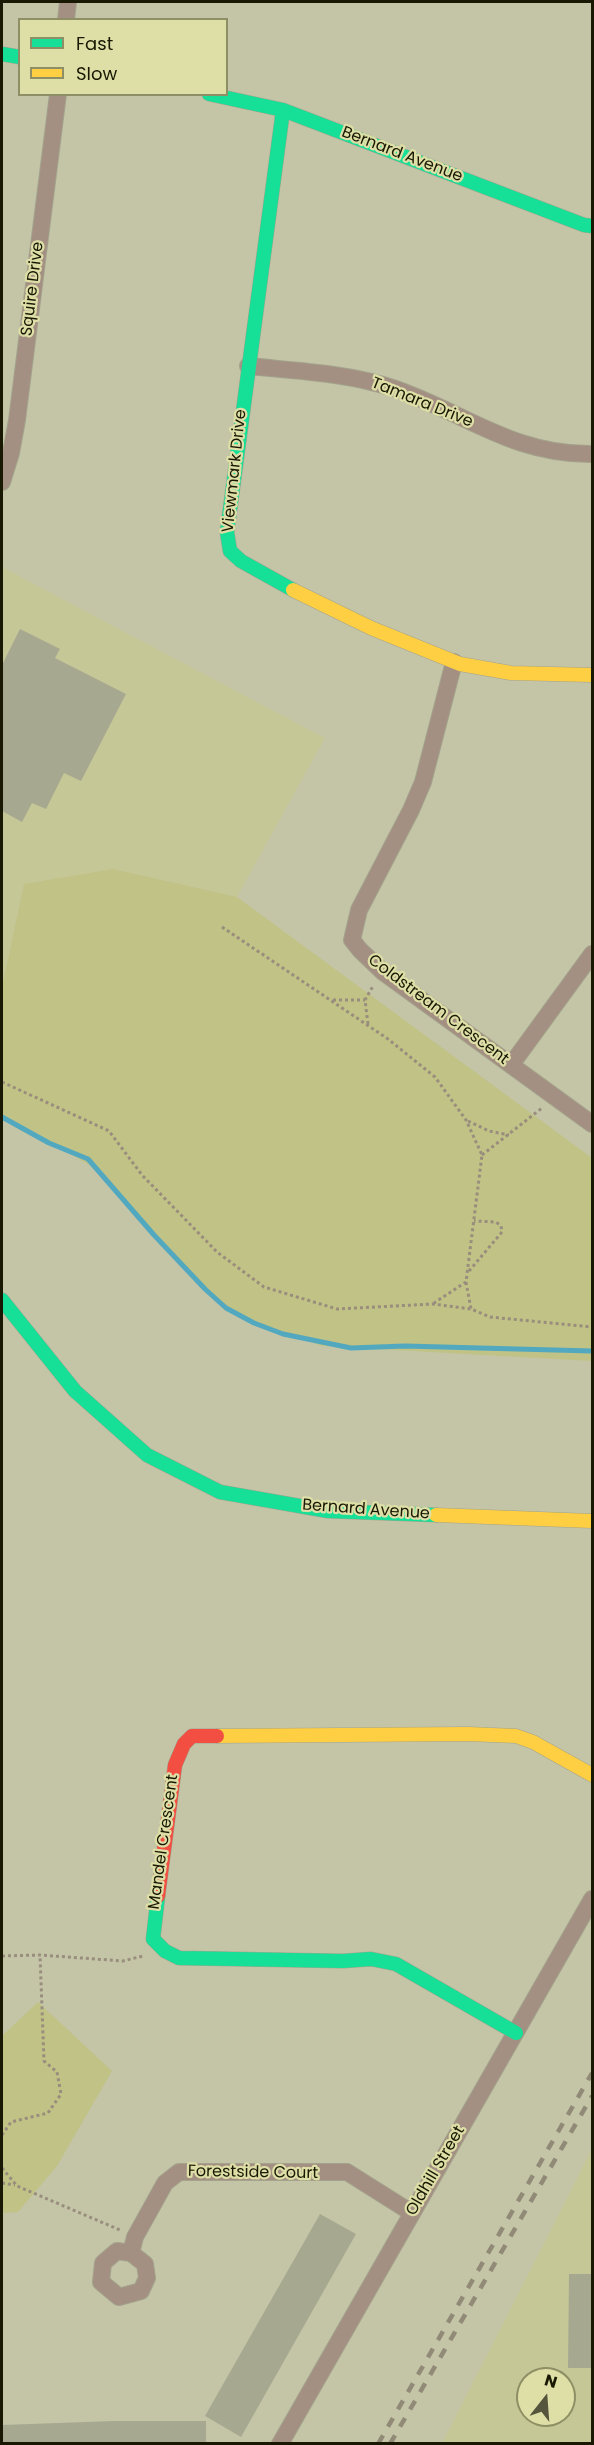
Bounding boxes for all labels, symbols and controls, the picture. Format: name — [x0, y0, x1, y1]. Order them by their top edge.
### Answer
legend — [18, 18, 228, 96]
text: Fast — [76, 31, 113, 56]
text: Slow — [76, 61, 117, 86]
street label: Bernard Avenue — [339, 123, 465, 187]
street label: Squire Drive — [18, 241, 48, 337]
street label: Tamara Drive — [368, 374, 476, 432]
street label: Viewmark Drive — [219, 408, 251, 534]
street label: Coldstream Crescent — [364, 951, 512, 1069]
street label: Bernard Avenue — [302, 1496, 430, 1524]
street label: Mandel Crescent — [145, 1773, 183, 1911]
street label: Oldhill Street — [403, 2123, 469, 2219]
street label: Forestside Court — [188, 2162, 318, 2184]
north arrow — [516, 2367, 576, 2427]
text: N — [542, 2368, 560, 2394]

